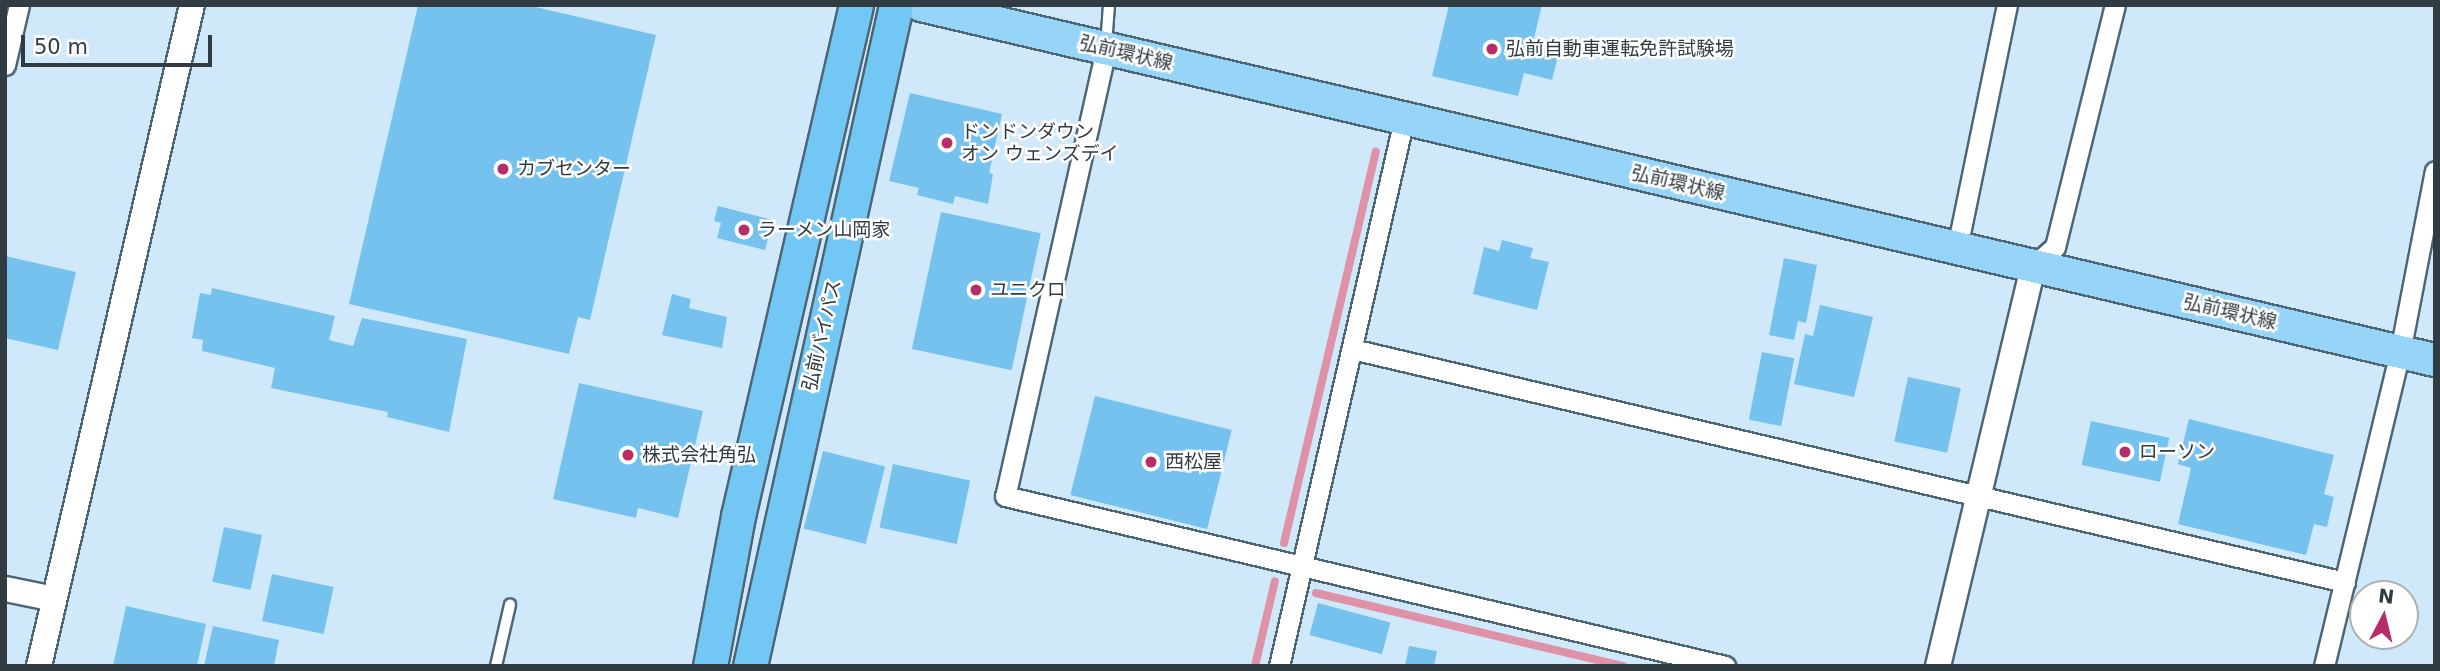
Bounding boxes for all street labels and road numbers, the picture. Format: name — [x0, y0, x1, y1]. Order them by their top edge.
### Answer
street label: 弘前環状線 — [1077, 31, 1175, 75]
street label: 弘前環状線 — [1629, 161, 1727, 205]
street label: 弘前バイパス — [798, 277, 846, 393]
street label: 弘前環状線 — [2181, 290, 2279, 334]

